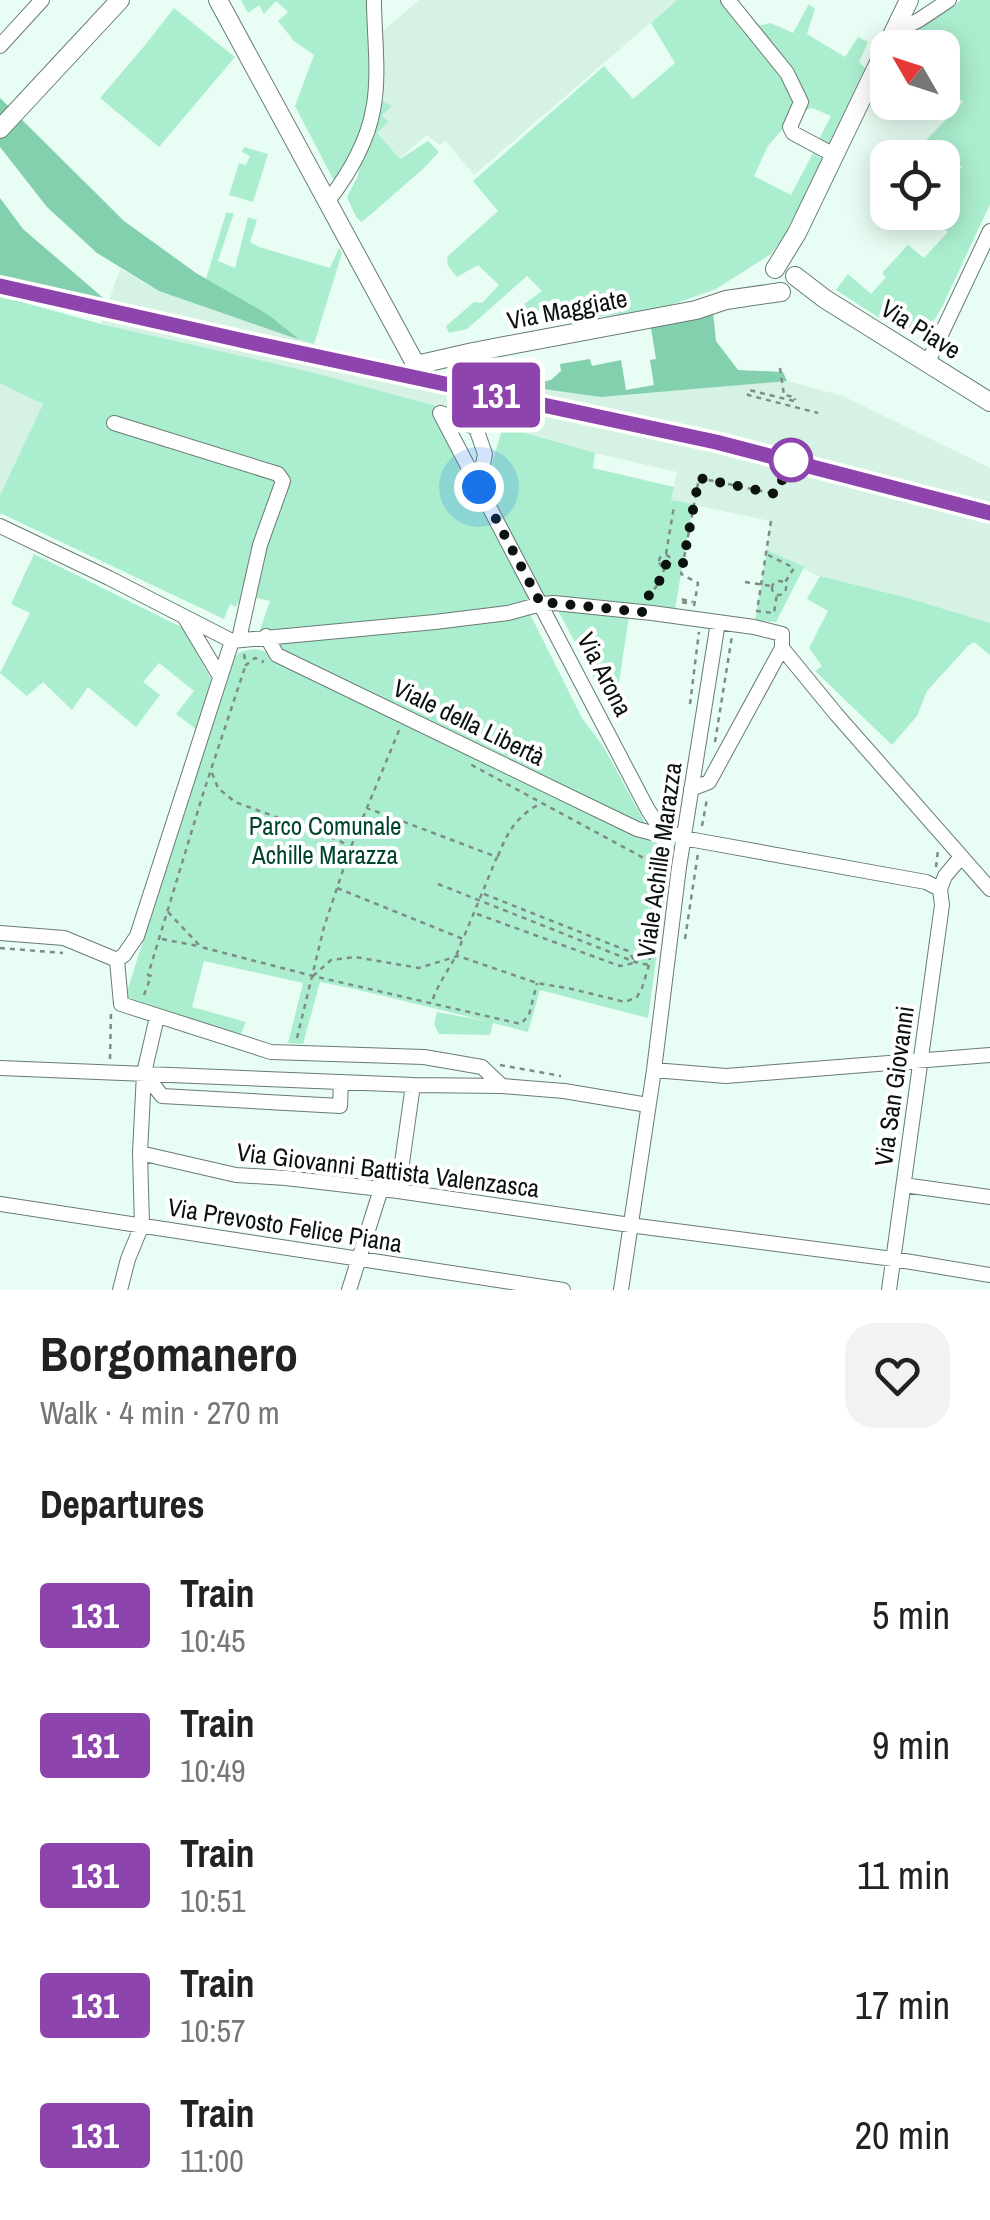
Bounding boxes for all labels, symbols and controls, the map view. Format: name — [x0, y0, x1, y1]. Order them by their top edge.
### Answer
north arrow — [870, 30, 960, 120]
map controls — [870, 30, 960, 230]
button: locate — [870, 140, 960, 230]
street label: Via Maggiate — [504, 281, 630, 337]
street label: Via Piave — [874, 291, 968, 367]
line badge: 131 — [438, 362, 554, 428]
text: 131 — [472, 372, 520, 419]
unlabelled marker — [770, 439, 812, 481]
your location — [454, 462, 504, 512]
street label: Via Arona — [569, 626, 641, 722]
street label: Viale della Libertà — [387, 671, 551, 774]
street label: Viale Achille Marazza — [628, 760, 690, 960]
park label: Parco Comunale Achille Marazza — [249, 809, 401, 872]
street label: Via San Giovanni — [866, 1004, 922, 1168]
street label: Via Giovanni Battista Valenzasca — [235, 1135, 542, 1206]
street label: Via Prevosto Felice Piana — [165, 1190, 405, 1260]
text: Borgomanero — [40, 1321, 298, 1386]
button: heart — [845, 1323, 950, 1428]
text: Walk · 4 min · 270 m — [40, 1391, 280, 1434]
text: Departures — [40, 1479, 205, 1530]
text: Train — [180, 1568, 254, 1619]
text: 5 min — [872, 1590, 950, 1641]
text: 131 — [71, 1592, 119, 1639]
text: 10:45 — [180, 1619, 246, 1662]
text: Train — [180, 1698, 254, 1749]
text: 9 min — [872, 1720, 950, 1771]
text: 131 — [71, 1722, 119, 1769]
text: 10:49 — [180, 1749, 246, 1792]
text: Train — [180, 1828, 254, 1879]
text: 11 min — [857, 1850, 950, 1901]
text: 131 — [71, 1852, 119, 1899]
text: 10:51 — [180, 1879, 246, 1922]
text: Train — [180, 1958, 254, 2009]
text: 17 min — [855, 1980, 950, 2031]
text: 131 — [71, 1982, 119, 2029]
text: 10:57 — [180, 2009, 246, 2052]
text: Train — [180, 2088, 254, 2139]
text: 20 min — [855, 2110, 950, 2161]
text: 131 — [71, 2112, 119, 2159]
text: 11:00 — [180, 2139, 244, 2182]

